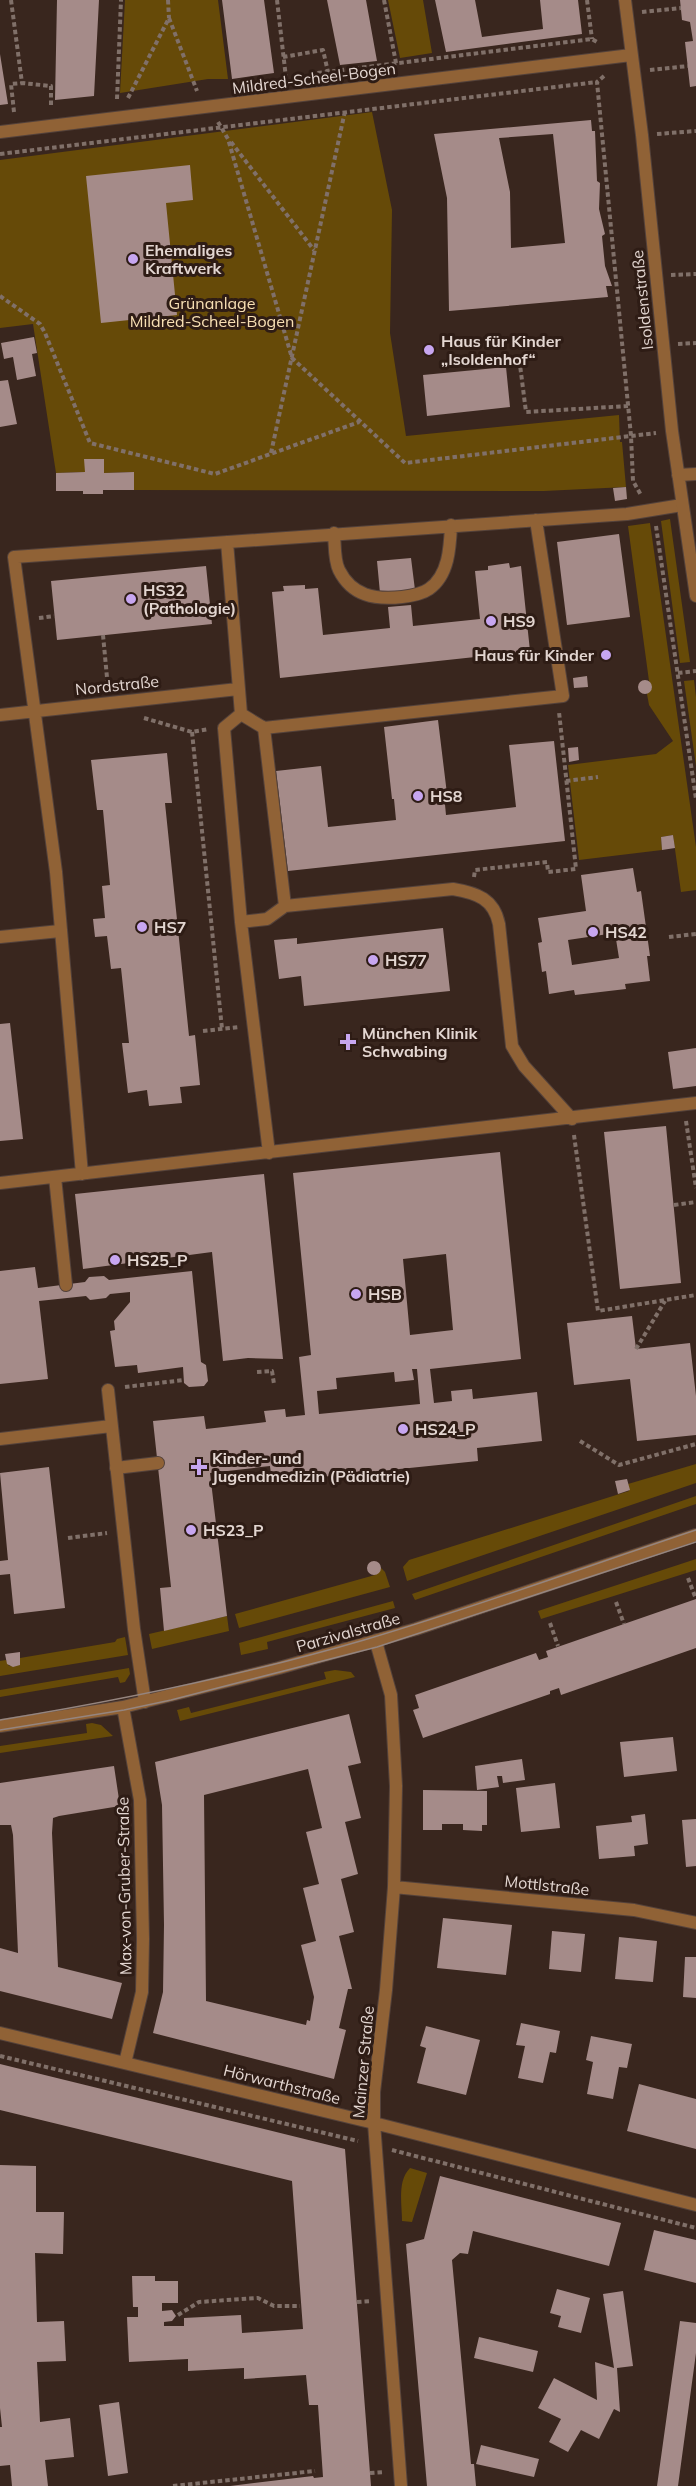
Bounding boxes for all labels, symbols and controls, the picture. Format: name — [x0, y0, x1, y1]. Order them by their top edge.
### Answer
street label: Mildred-Scheel-Bogen — [231, 58, 397, 98]
place label: Ehemaliges Kraftwerk — [145, 240, 232, 278]
street label: Isoldenstraße — [627, 249, 657, 351]
marker: Ehemaliges Kraftwerk — [126, 252, 140, 266]
park label: Grünanlage Mildred-Scheel-Bogen — [130, 293, 294, 331]
place label: Haus für Kinder „Isoldenhof“ — [441, 331, 562, 369]
marker: Haus für Kinder „Isoldenhof“ — [422, 343, 436, 357]
place label: HS32 (Pathologie) — [143, 580, 236, 618]
marker: HS32 (Pathologie) — [124, 592, 138, 606]
place label: HS9 — [503, 611, 535, 631]
marker: HS9 — [484, 614, 498, 628]
place label: Haus für Kinder — [474, 645, 595, 665]
marker: Haus für Kinder — [599, 648, 613, 662]
street label: Nordstraße — [74, 671, 160, 699]
place label: HS8 — [430, 786, 463, 806]
marker: HS8 — [411, 789, 425, 803]
place label: HS7 — [154, 917, 186, 937]
marker: HS7 — [135, 920, 149, 934]
place label: HS42 — [605, 922, 647, 942]
marker: HS42 — [586, 925, 600, 939]
place label: HS77 — [385, 950, 427, 970]
marker: HS77 — [366, 953, 380, 967]
place label: München Klinik Schwabing — [362, 1023, 478, 1061]
marker: München Klinik Schwabing — [339, 1033, 357, 1051]
place label: HS25_P — [127, 1250, 188, 1270]
marker: HS25_P — [108, 1253, 122, 1267]
place label: HSB — [368, 1284, 402, 1304]
marker: HSB — [349, 1287, 363, 1301]
place label: HS24_P — [415, 1419, 476, 1439]
marker: HS24_P — [396, 1422, 410, 1436]
place label: Kinder- und Jugendmedizin (Pädiatrie) — [212, 1448, 411, 1486]
marker: Kinder- und Jugendmedizin (Pädiatrie) — [190, 1458, 208, 1476]
place label: HS23_P — [203, 1520, 264, 1540]
marker: HS23_P — [184, 1523, 198, 1537]
street label: Parzivalstraße — [294, 1608, 402, 1656]
street label: Max-von-Gruber-Straße — [112, 1797, 136, 1975]
street label: Mottlstraße — [504, 1871, 590, 1899]
street label: Mainzer Straße — [348, 2005, 378, 2119]
street label: Hörwarthstraße — [221, 2060, 343, 2108]

